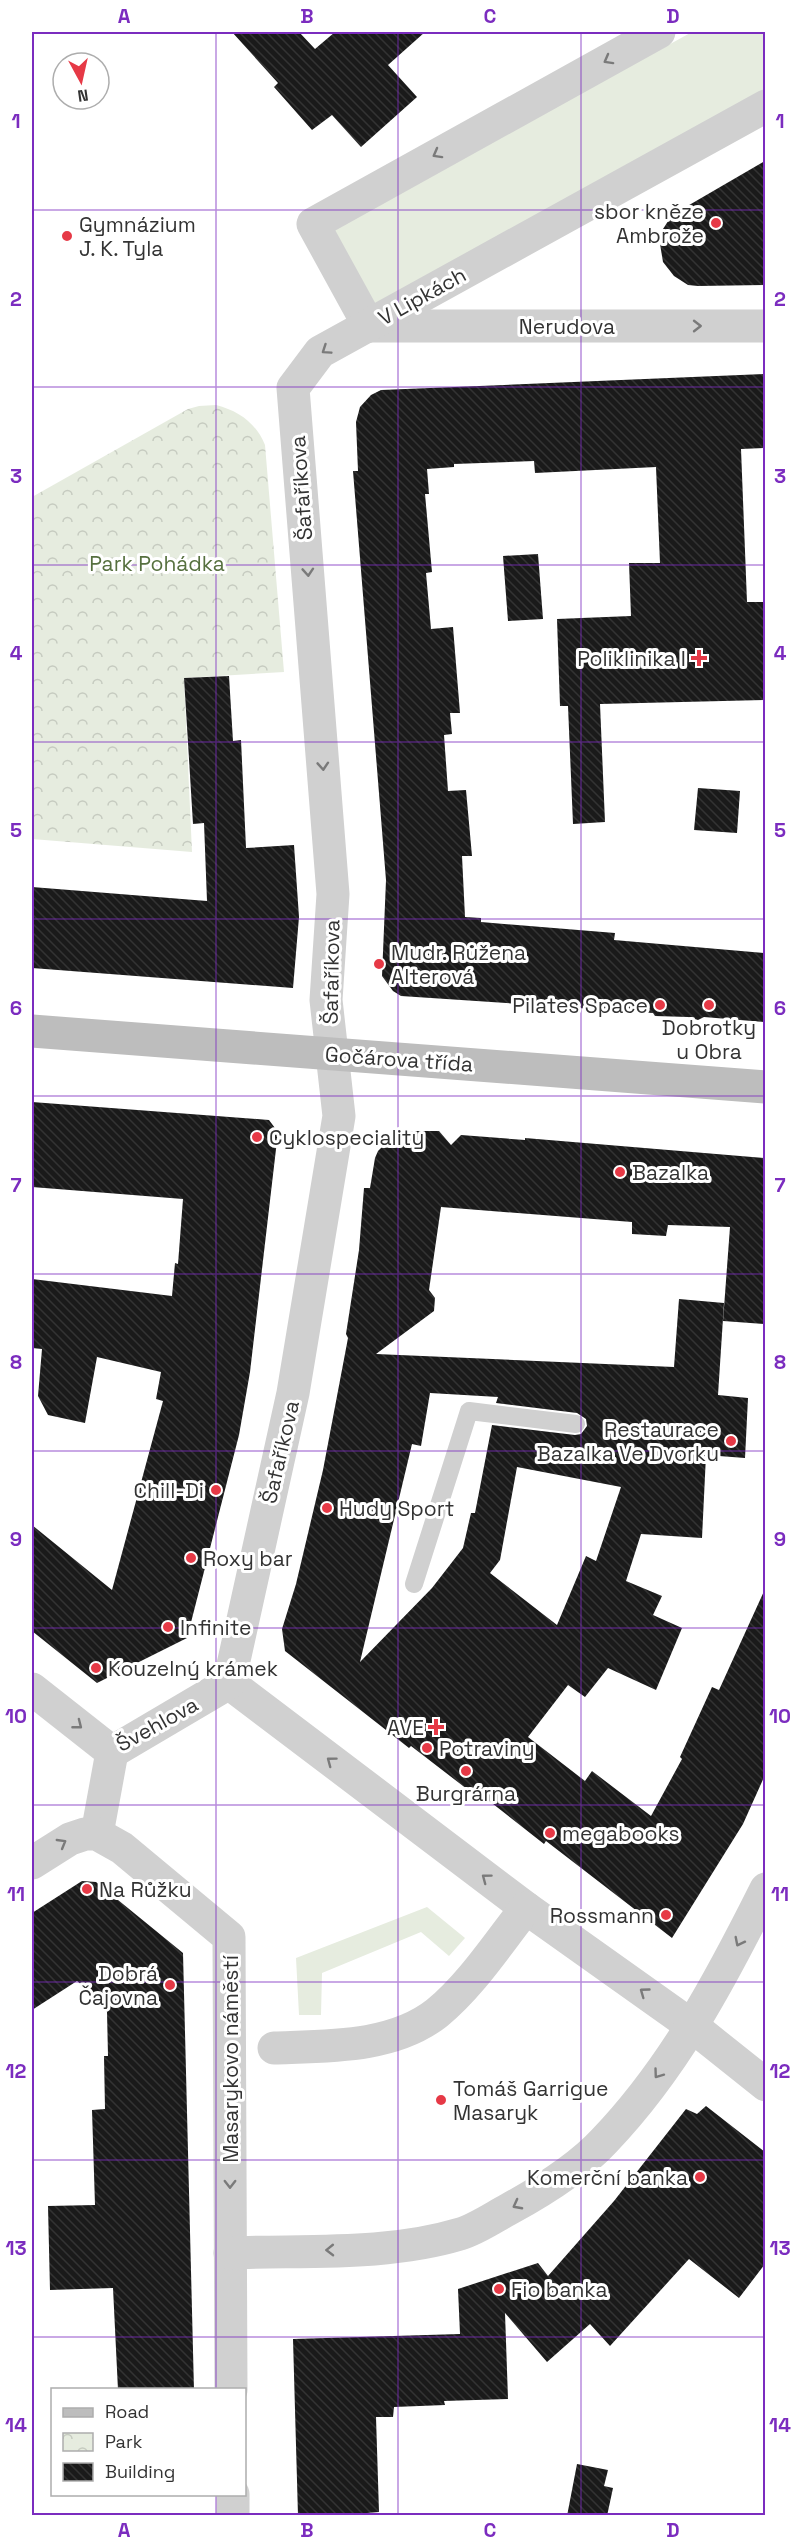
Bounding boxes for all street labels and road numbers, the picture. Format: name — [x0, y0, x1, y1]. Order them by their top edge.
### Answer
street label: V Lipkách — [373, 261, 471, 331]
street label: Nerudova — [519, 313, 615, 340]
street label: Šafaříkova — [284, 435, 318, 541]
street label: Šafaříkova — [317, 919, 345, 1025]
street label: Gočárova třída — [324, 1040, 474, 1078]
street label: Šafaříkova — [255, 1398, 305, 1506]
street label: Švehlova — [111, 1690, 203, 1758]
street label: Masarykovo náměstí — [217, 1954, 244, 2163]

